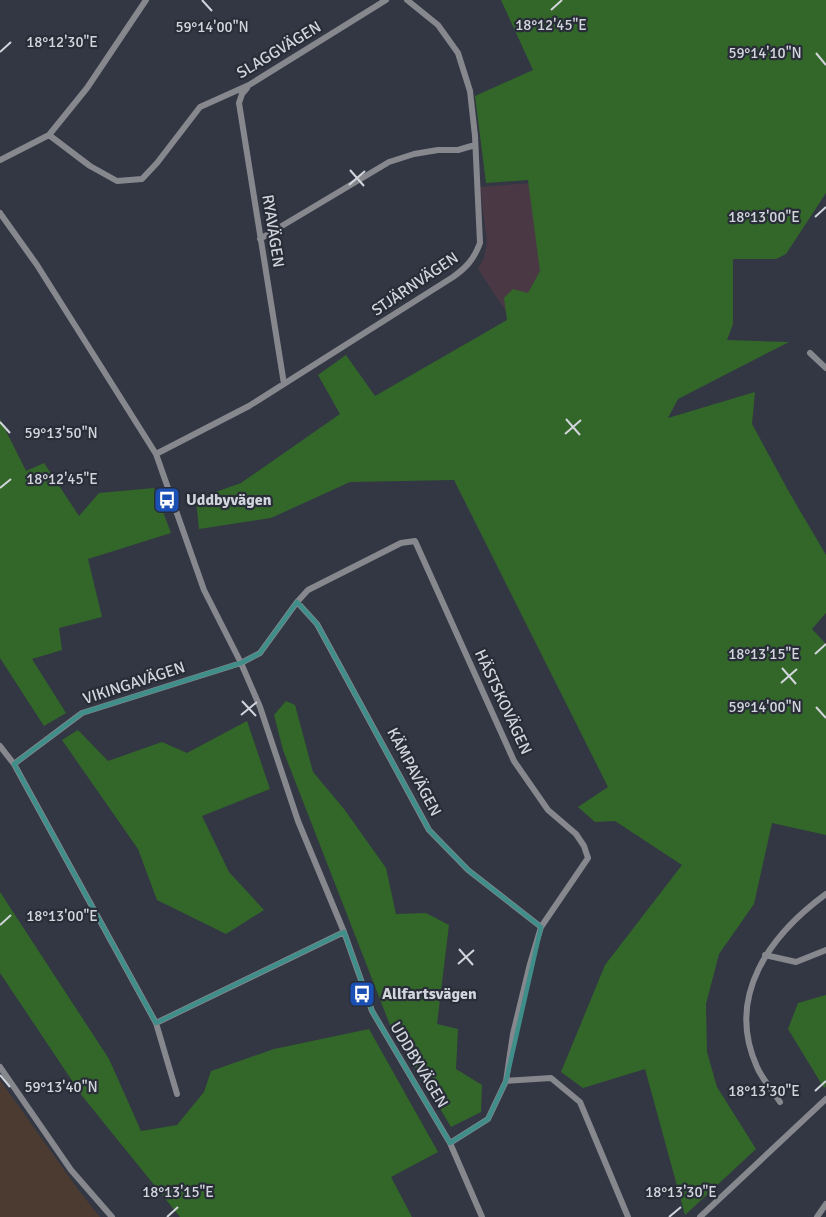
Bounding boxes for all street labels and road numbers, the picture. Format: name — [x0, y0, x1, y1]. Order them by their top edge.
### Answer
street label: SLAGGVÄGEN — [233, 17, 325, 83]
street label: RYAVÄGEN — [257, 193, 289, 269]
street label: STJÄRNVÄGEN — [368, 248, 462, 320]
street label: HÄSTSKOVÄGEN — [470, 646, 536, 758]
street label: VIKINGAVÄGEN — [80, 657, 188, 709]
street label: KÄMPAVÄGEN — [382, 724, 446, 820]
street label: UDDBYVÄGEN — [385, 1018, 453, 1112]

